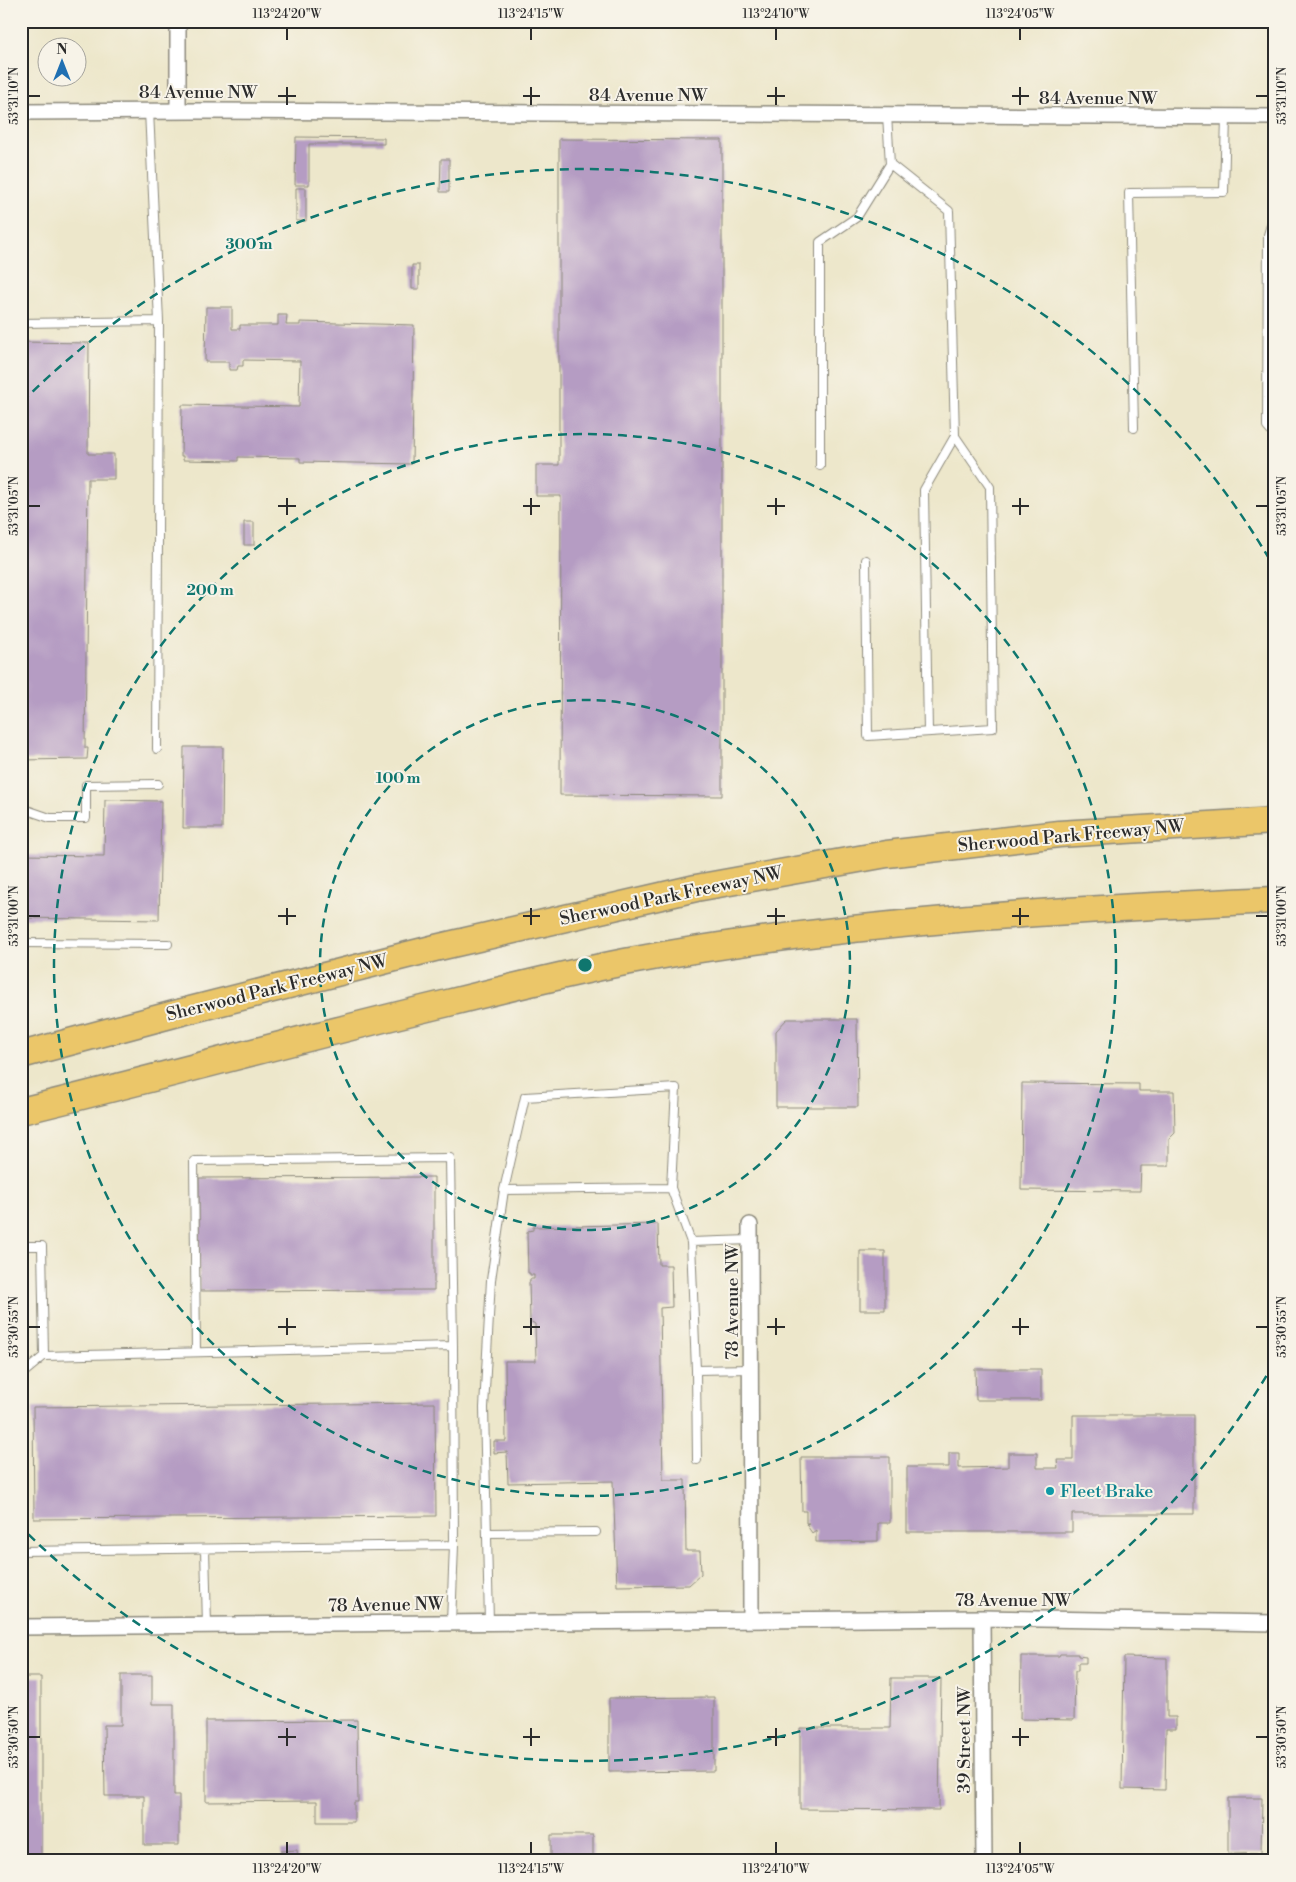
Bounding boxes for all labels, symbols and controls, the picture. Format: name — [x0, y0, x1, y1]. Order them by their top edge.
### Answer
text: 113°24'20"W — [253, 7, 323, 22]
text: 113°24'15"W — [498, 7, 565, 22]
text: 113°24'10"W — [743, 7, 811, 22]
text: 113°24'05"W — [986, 7, 1055, 22]
north arrow — [38, 38, 88, 88]
text: N — [56, 41, 68, 59]
text: 53°31'10"N — [7, 67, 22, 125]
text: 53°31'10"N — [1275, 67, 1290, 125]
street label: 84 Avenue NW — [139, 81, 258, 104]
street label: 84 Avenue NW — [589, 84, 708, 107]
street label: 84 Avenue NW — [1039, 87, 1158, 110]
text: 300 m — [226, 235, 273, 254]
text: 53°31'05"N — [7, 476, 22, 536]
text: 53°31'05"N — [1275, 476, 1290, 536]
text: 200 m — [186, 581, 234, 600]
text: 100 m — [376, 769, 421, 788]
street label: Sherwood Park Freeway NW — [957, 815, 1186, 857]
street label: Sherwood Park Freeway NW — [557, 861, 785, 931]
text: 53°31'00"N — [7, 885, 22, 947]
text: 53°31'00"N — [1275, 885, 1290, 947]
street label: Sherwood Park Freeway NW — [164, 949, 391, 1027]
centre of rings — [576, 956, 594, 974]
street label: 78 Avenue NW — [721, 1243, 744, 1360]
text: 53°30'55"N — [7, 1296, 22, 1358]
text: 53°30'55"N — [1275, 1296, 1290, 1358]
place label: Fleet Brake — [1060, 1480, 1153, 1503]
marker: Fleet Brake — [1044, 1485, 1056, 1497]
street label: 78 Avenue NW — [955, 1589, 1072, 1612]
street label: 78 Avenue NW — [328, 1592, 445, 1618]
street label: 39 Street NW — [953, 1686, 976, 1793]
text: 53°30'50"N — [7, 1705, 22, 1769]
text: 53°30'50"N — [1275, 1705, 1290, 1769]
text: 113°24'20"W — [253, 1862, 323, 1877]
text: 113°24'15"W — [498, 1862, 565, 1877]
text: 113°24'10"W — [743, 1862, 811, 1877]
text: 113°24'05"W — [986, 1862, 1055, 1877]

